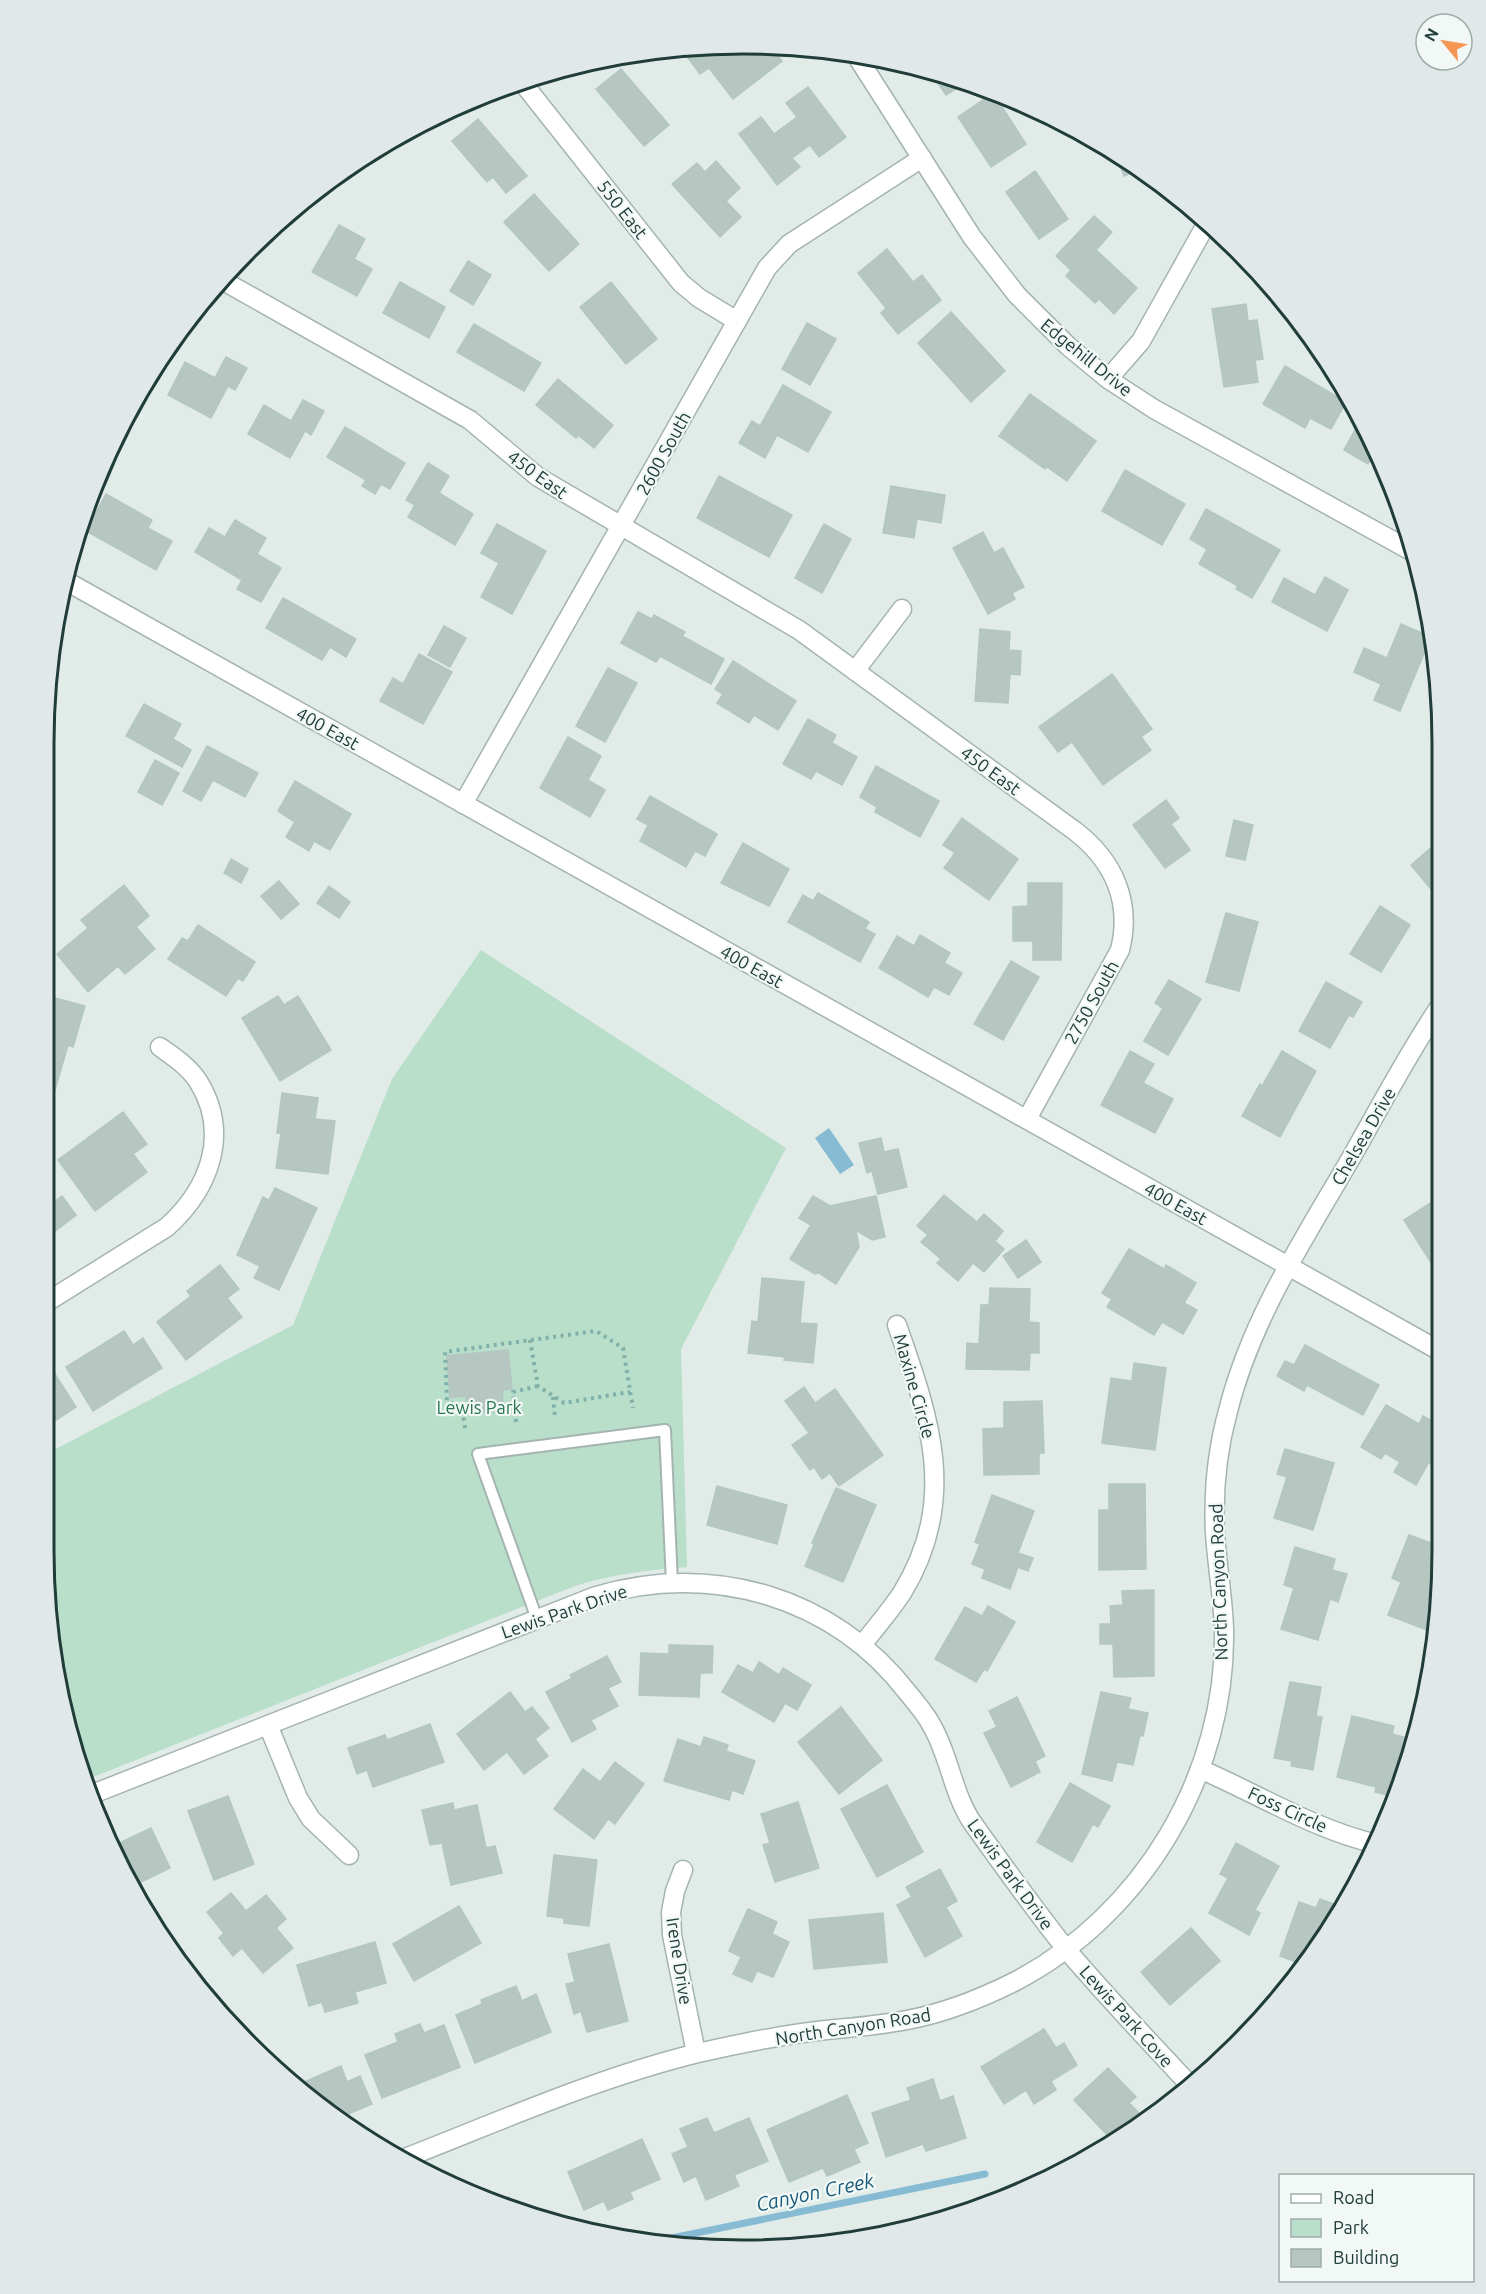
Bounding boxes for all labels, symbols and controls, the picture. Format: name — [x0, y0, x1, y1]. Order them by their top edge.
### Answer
north arrow — [1414, 12, 1474, 72]
text: N — [1420, 25, 1442, 44]
street label: 550 East — [594, 176, 652, 242]
street label: Edgehill Drive — [1037, 314, 1137, 400]
street label: 2600 South — [632, 408, 694, 498]
street label: 450 East — [504, 446, 572, 502]
street label: 400 East — [293, 703, 363, 753]
street label: 450 East — [957, 742, 1025, 798]
street label: 400 East — [717, 941, 787, 991]
street label: 2750 South — [1060, 957, 1122, 1047]
street label: Chelsea Drive — [1327, 1084, 1399, 1188]
street label: 400 East — [1141, 1178, 1211, 1228]
street label: Maxine Circle — [891, 1331, 939, 1441]
park label: Lewis Park — [436, 1397, 522, 1417]
street label: North Canyon Road — [1205, 1503, 1231, 1661]
street label: Lewis Park Drive — [498, 1580, 630, 1642]
street label: Foss Circle — [1245, 1782, 1331, 1836]
street label: Lewis Park Drive — [964, 1815, 1058, 1933]
street label: Irene Drive — [663, 1916, 697, 2006]
street label: Lewis Park Cove — [1076, 1961, 1178, 2071]
street label: North Canyon Road — [774, 2004, 932, 2048]
water label: Canyon Creek — [754, 2168, 877, 2216]
legend — [1279, 2174, 1474, 2282]
text: Road — [1333, 2187, 1375, 2207]
text: Park — [1333, 2217, 1369, 2237]
text: Building — [1333, 2247, 1399, 2267]

